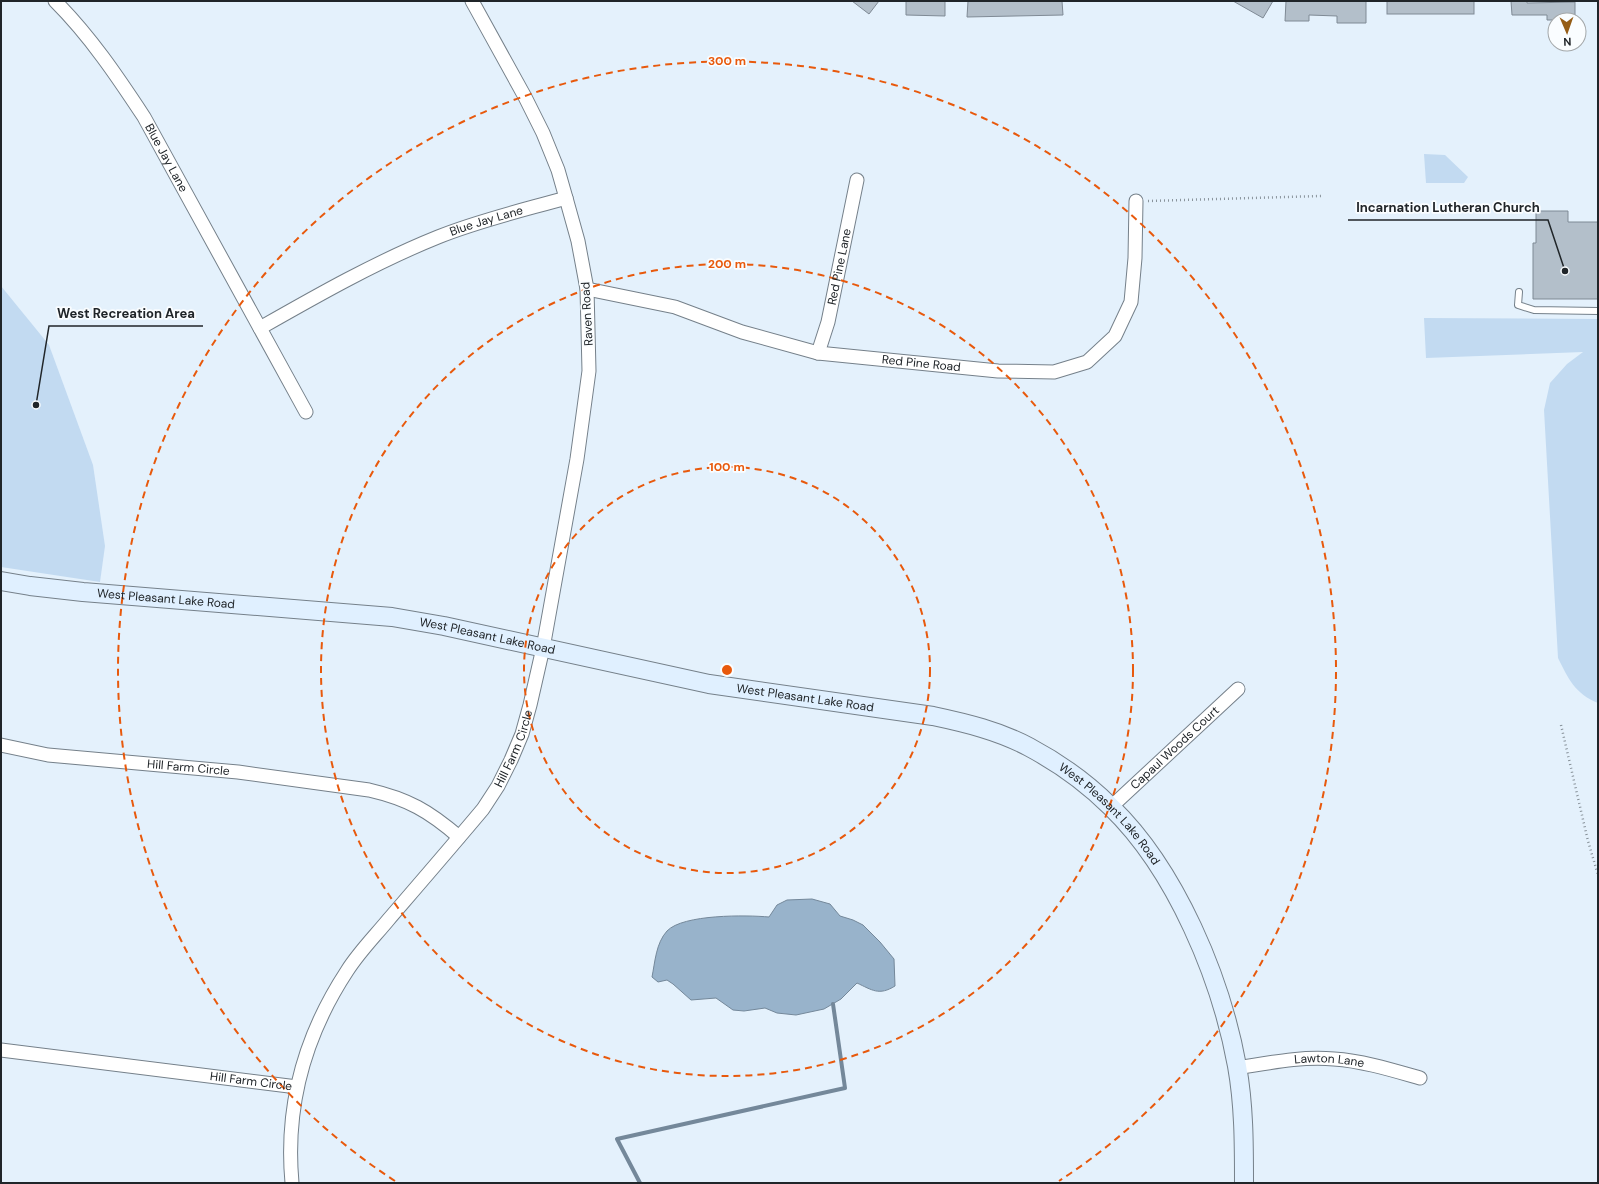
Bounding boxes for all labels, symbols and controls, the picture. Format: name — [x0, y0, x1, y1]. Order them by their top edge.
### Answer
north arrow — [1547, 12, 1587, 52]
text: N — [1563, 35, 1572, 49]
text: 300 m — [708, 53, 746, 69]
street label: Blue Jay Lane — [141, 121, 192, 195]
callout: Incarnation Lutheran Church — [1348, 195, 1548, 220]
text: Incarnation Lutheran Church — [1356, 199, 1540, 216]
street label: Blue Jay Lane — [447, 202, 525, 240]
street label: Red Pine Lane — [824, 227, 855, 306]
text: 200 m — [708, 256, 746, 272]
street label: Raven Road — [577, 282, 597, 346]
callout: West Recreation Area — [49, 301, 203, 326]
text: West Recreation Area — [57, 305, 195, 322]
street label: Red Pine Road — [881, 351, 961, 375]
text: 100 m — [709, 459, 745, 475]
street label: West Pleasant Lake Road — [96, 585, 236, 612]
street label: West Pleasant Lake Road — [418, 614, 557, 658]
centre of rings — [720, 663, 734, 677]
street label: West Pleasant Lake Road — [736, 680, 875, 715]
street label: Capaul Woods Court — [1127, 702, 1223, 793]
street label: Hill Farm Circle — [491, 708, 536, 790]
street label: Hill Farm Circle — [147, 756, 230, 779]
street label: West Pleasant Lake Road — [1056, 759, 1164, 868]
street label: Lawton Lane — [1294, 1050, 1366, 1071]
street label: Hill Farm Circle — [209, 1068, 293, 1094]

